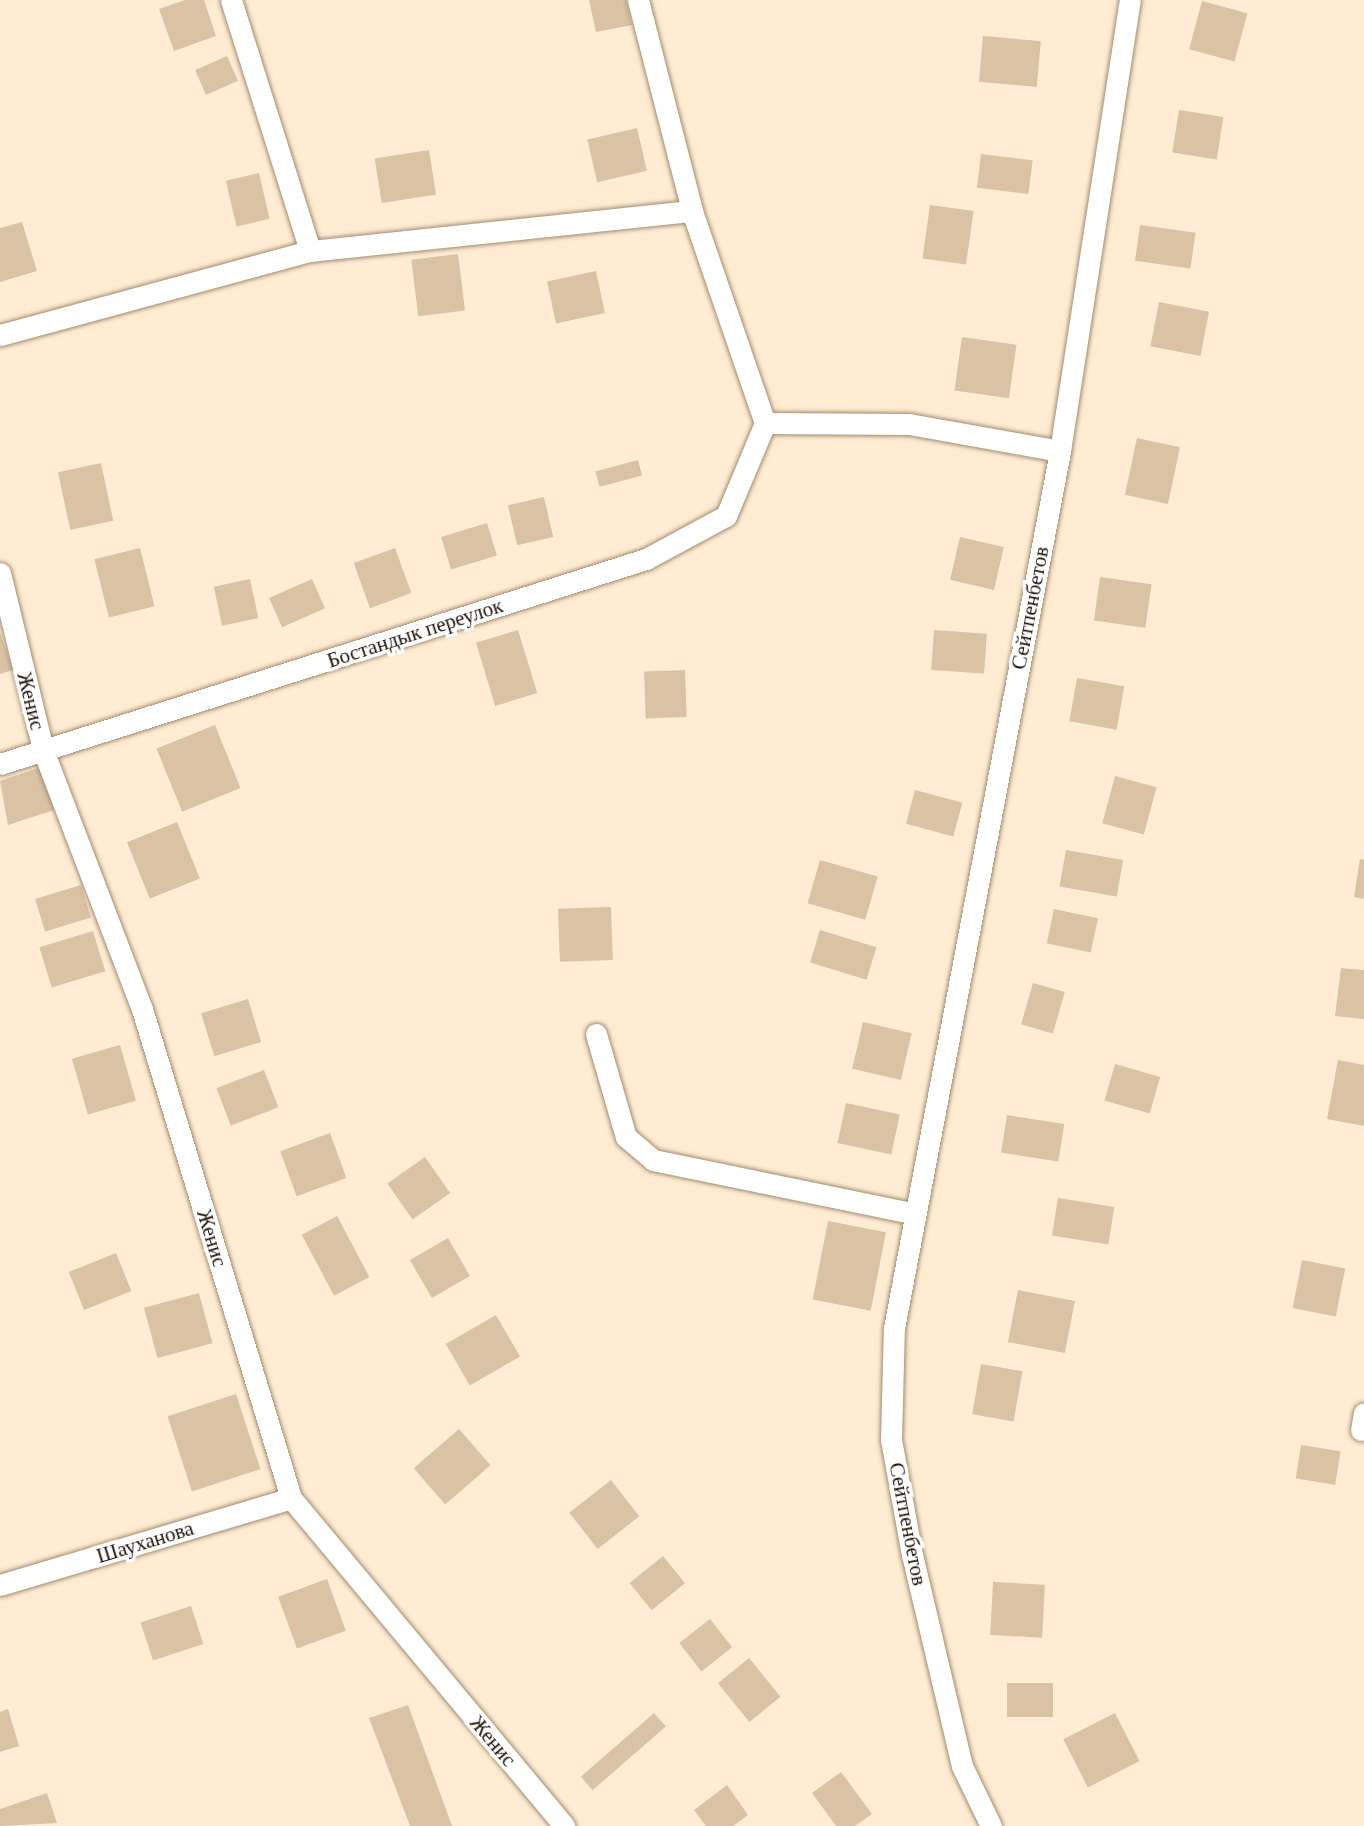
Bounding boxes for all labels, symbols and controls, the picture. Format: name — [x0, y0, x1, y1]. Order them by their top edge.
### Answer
street label: Сейтпенбетов — [1006, 544, 1054, 672]
street label: Бостандык переулок — [324, 593, 506, 673]
street label: Женис — [12, 669, 50, 733]
street label: Женис — [191, 1206, 233, 1270]
street label: Сейтпенбетов — [884, 1460, 932, 1588]
street label: Шауханова — [93, 1515, 197, 1569]
street label: Женис — [464, 1710, 522, 1772]

